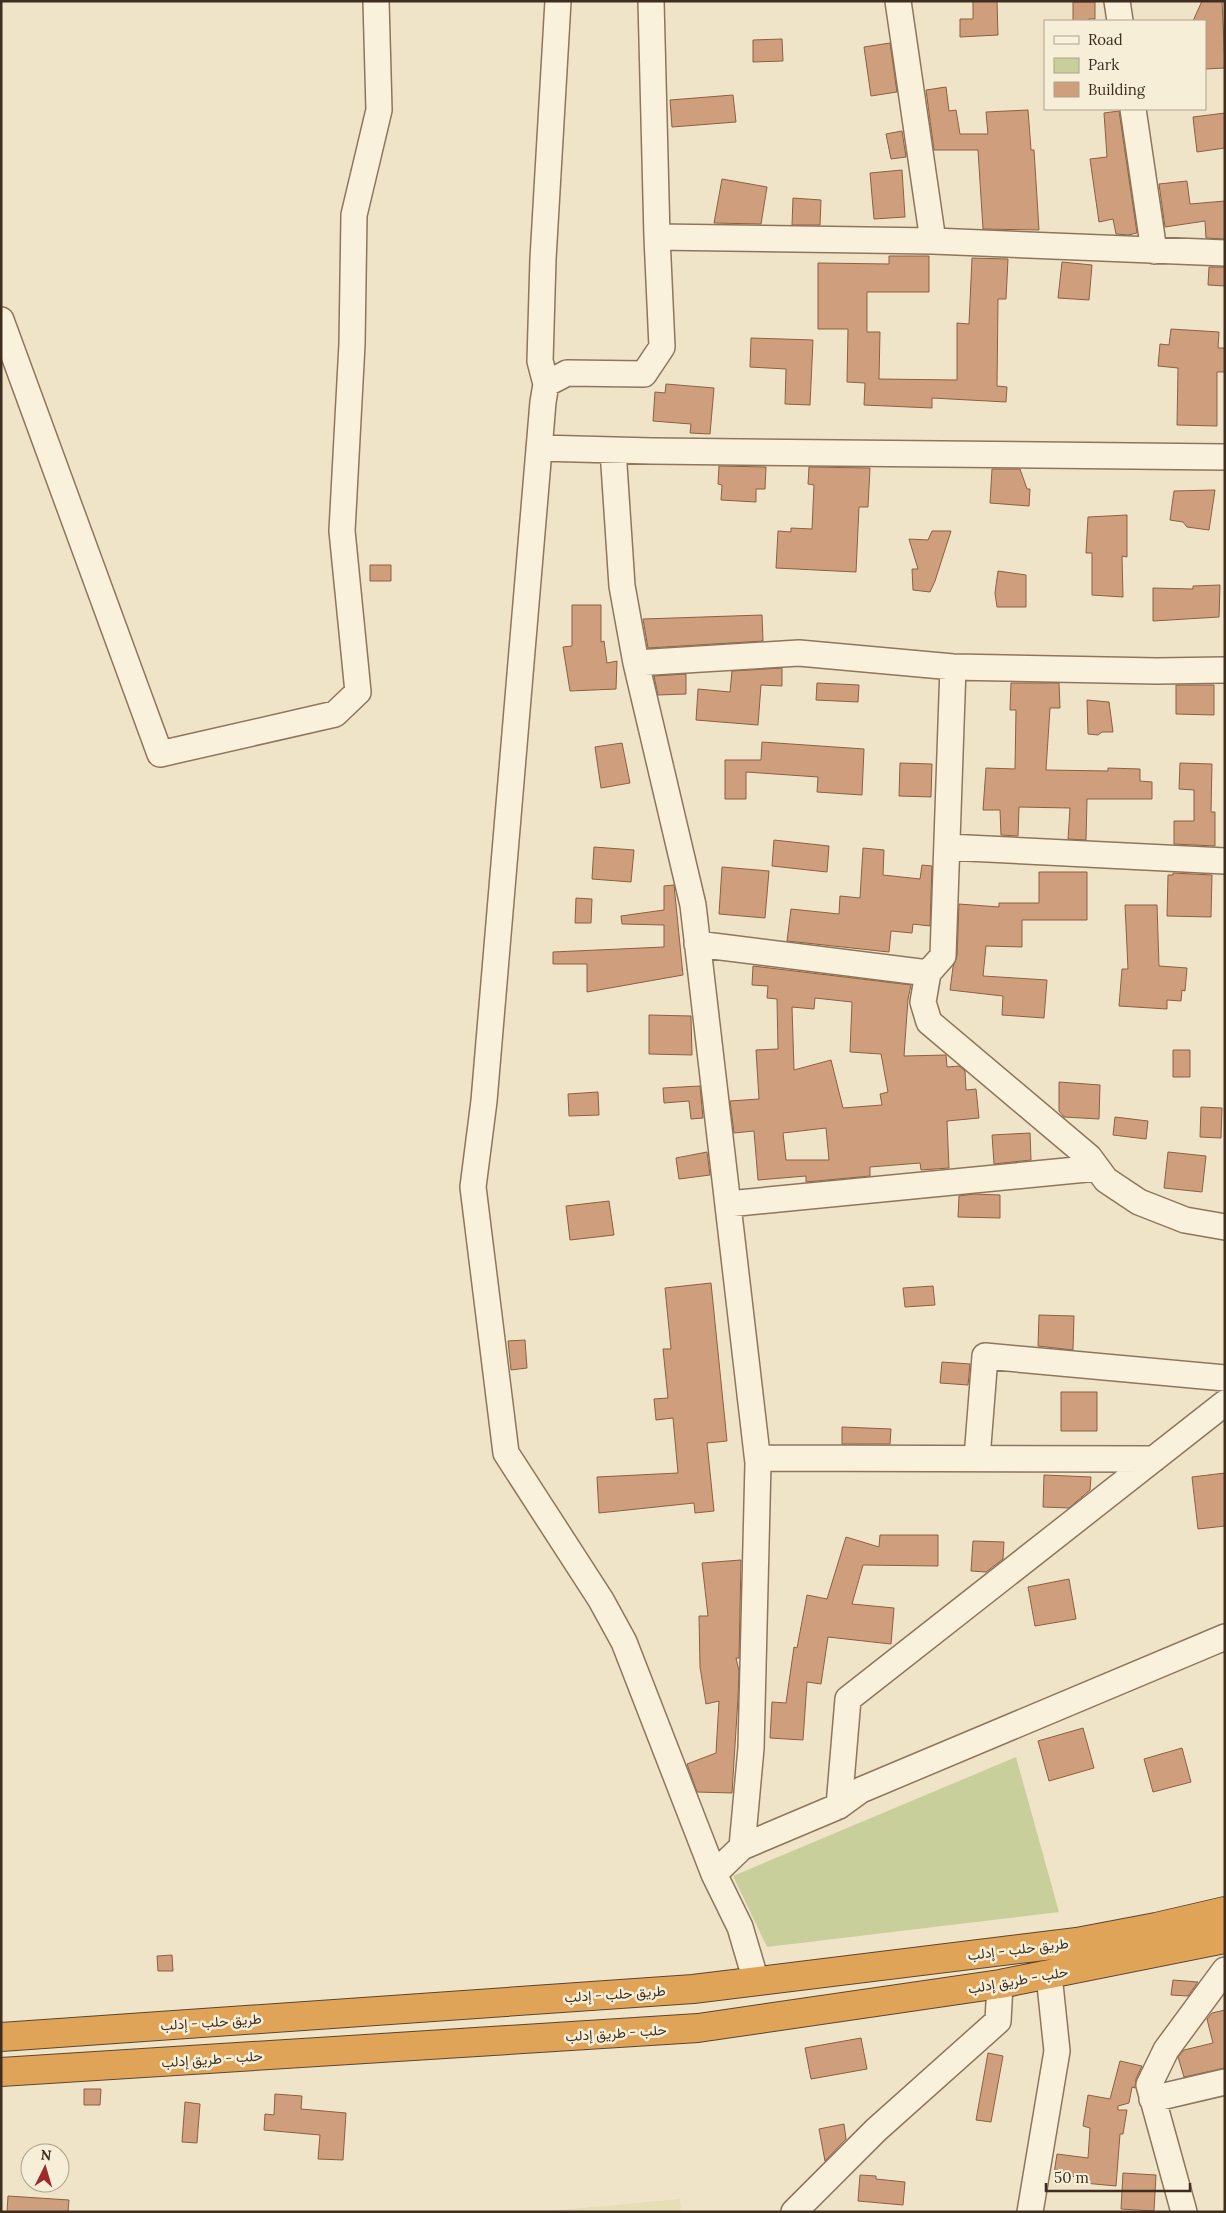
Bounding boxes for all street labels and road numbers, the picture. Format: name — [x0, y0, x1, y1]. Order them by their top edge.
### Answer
street label: طريق حلب - إدلب — [967, 1934, 1070, 1965]
street label: حلب - طريق إدلب — [967, 1962, 1070, 1999]
street label: طريق حلب - إدلب — [564, 1981, 666, 2008]
street label: طريق حلب - إدلب — [160, 2009, 262, 2036]
street label: حلب - طريق إدلب — [565, 2020, 667, 2047]
street label: حلب - طريق إدلب — [161, 2046, 263, 2073]

